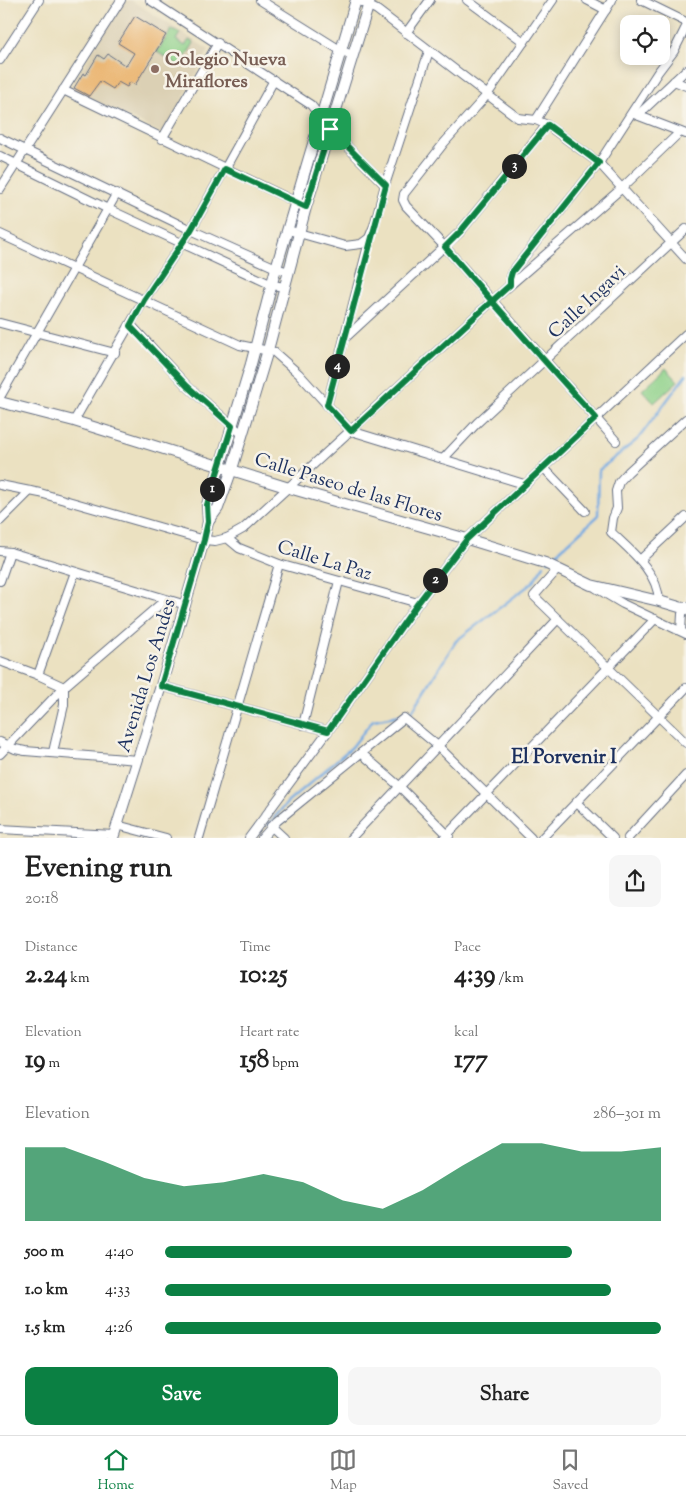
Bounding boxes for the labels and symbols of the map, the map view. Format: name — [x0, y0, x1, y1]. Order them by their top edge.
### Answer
place label: Colegio Nueva Miraflores — [165, 47, 287, 96]
marker: Colegio Nueva Miraflores — [149, 63, 161, 75]
pin — [309, 108, 351, 150]
pin: 3 — [502, 154, 526, 178]
street label: Calle Ingavi — [543, 260, 633, 346]
pin: 4 — [324, 354, 350, 378]
street label: Calle Paseo de las Flores — [251, 447, 446, 530]
pin: 1 — [200, 476, 224, 502]
street label: Calle La Paz — [274, 534, 375, 589]
pin: 2 — [422, 568, 448, 592]
street label: Avenida Los Andes — [111, 596, 184, 756]
district label: El Porvenir I — [511, 744, 617, 773]

